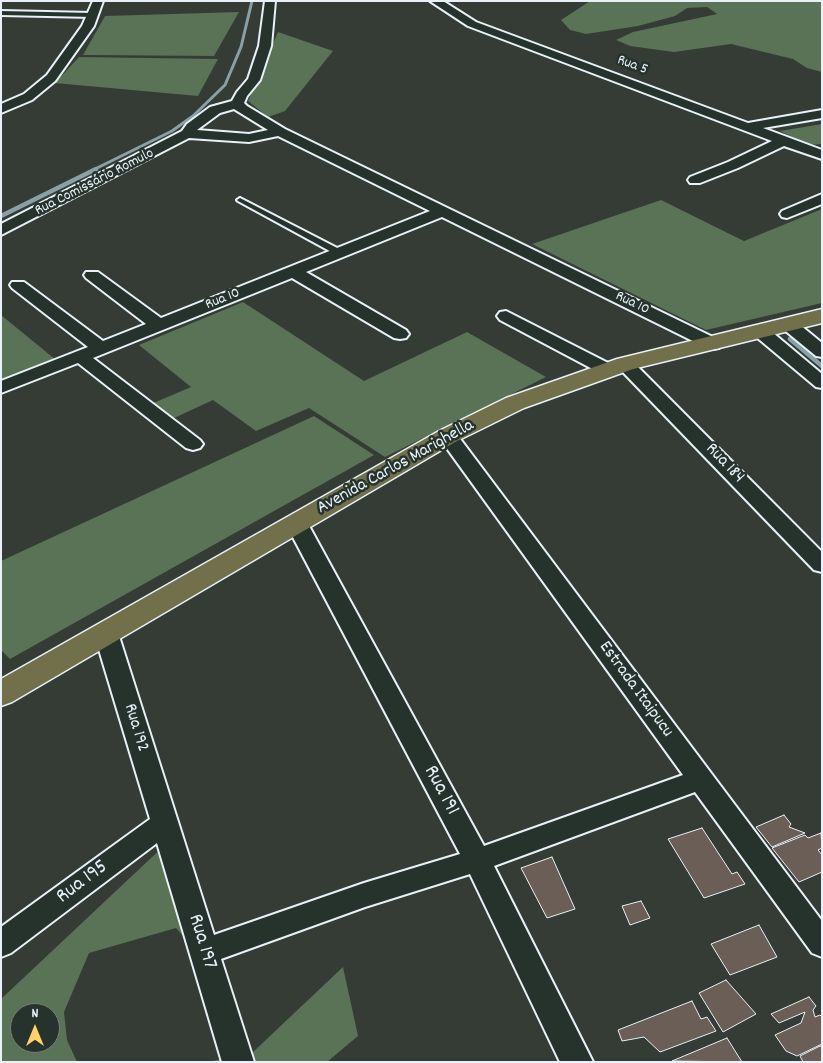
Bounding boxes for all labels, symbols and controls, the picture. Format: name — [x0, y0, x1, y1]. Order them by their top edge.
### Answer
street label: Rua 5 — [614, 52, 650, 80]
street label: Rua Comissário Romulo — [33, 145, 157, 221]
street label: Rua 10 — [203, 285, 243, 315]
street label: Rua 10 — [612, 288, 652, 320]
street label: Avenida Carlos Marighella — [314, 416, 478, 520]
street label: Rua 184 — [700, 439, 748, 489]
street label: Estrada Itaipucu — [593, 638, 677, 742]
street label: Rua 192 — [117, 701, 153, 755]
street label: Rua 191 — [416, 762, 464, 820]
street label: Rua 195 — [52, 856, 114, 910]
street label: Rua 197 — [181, 911, 221, 973]
north arrow — [10, 1003, 60, 1053]
text: N — [32, 1004, 38, 1024]

